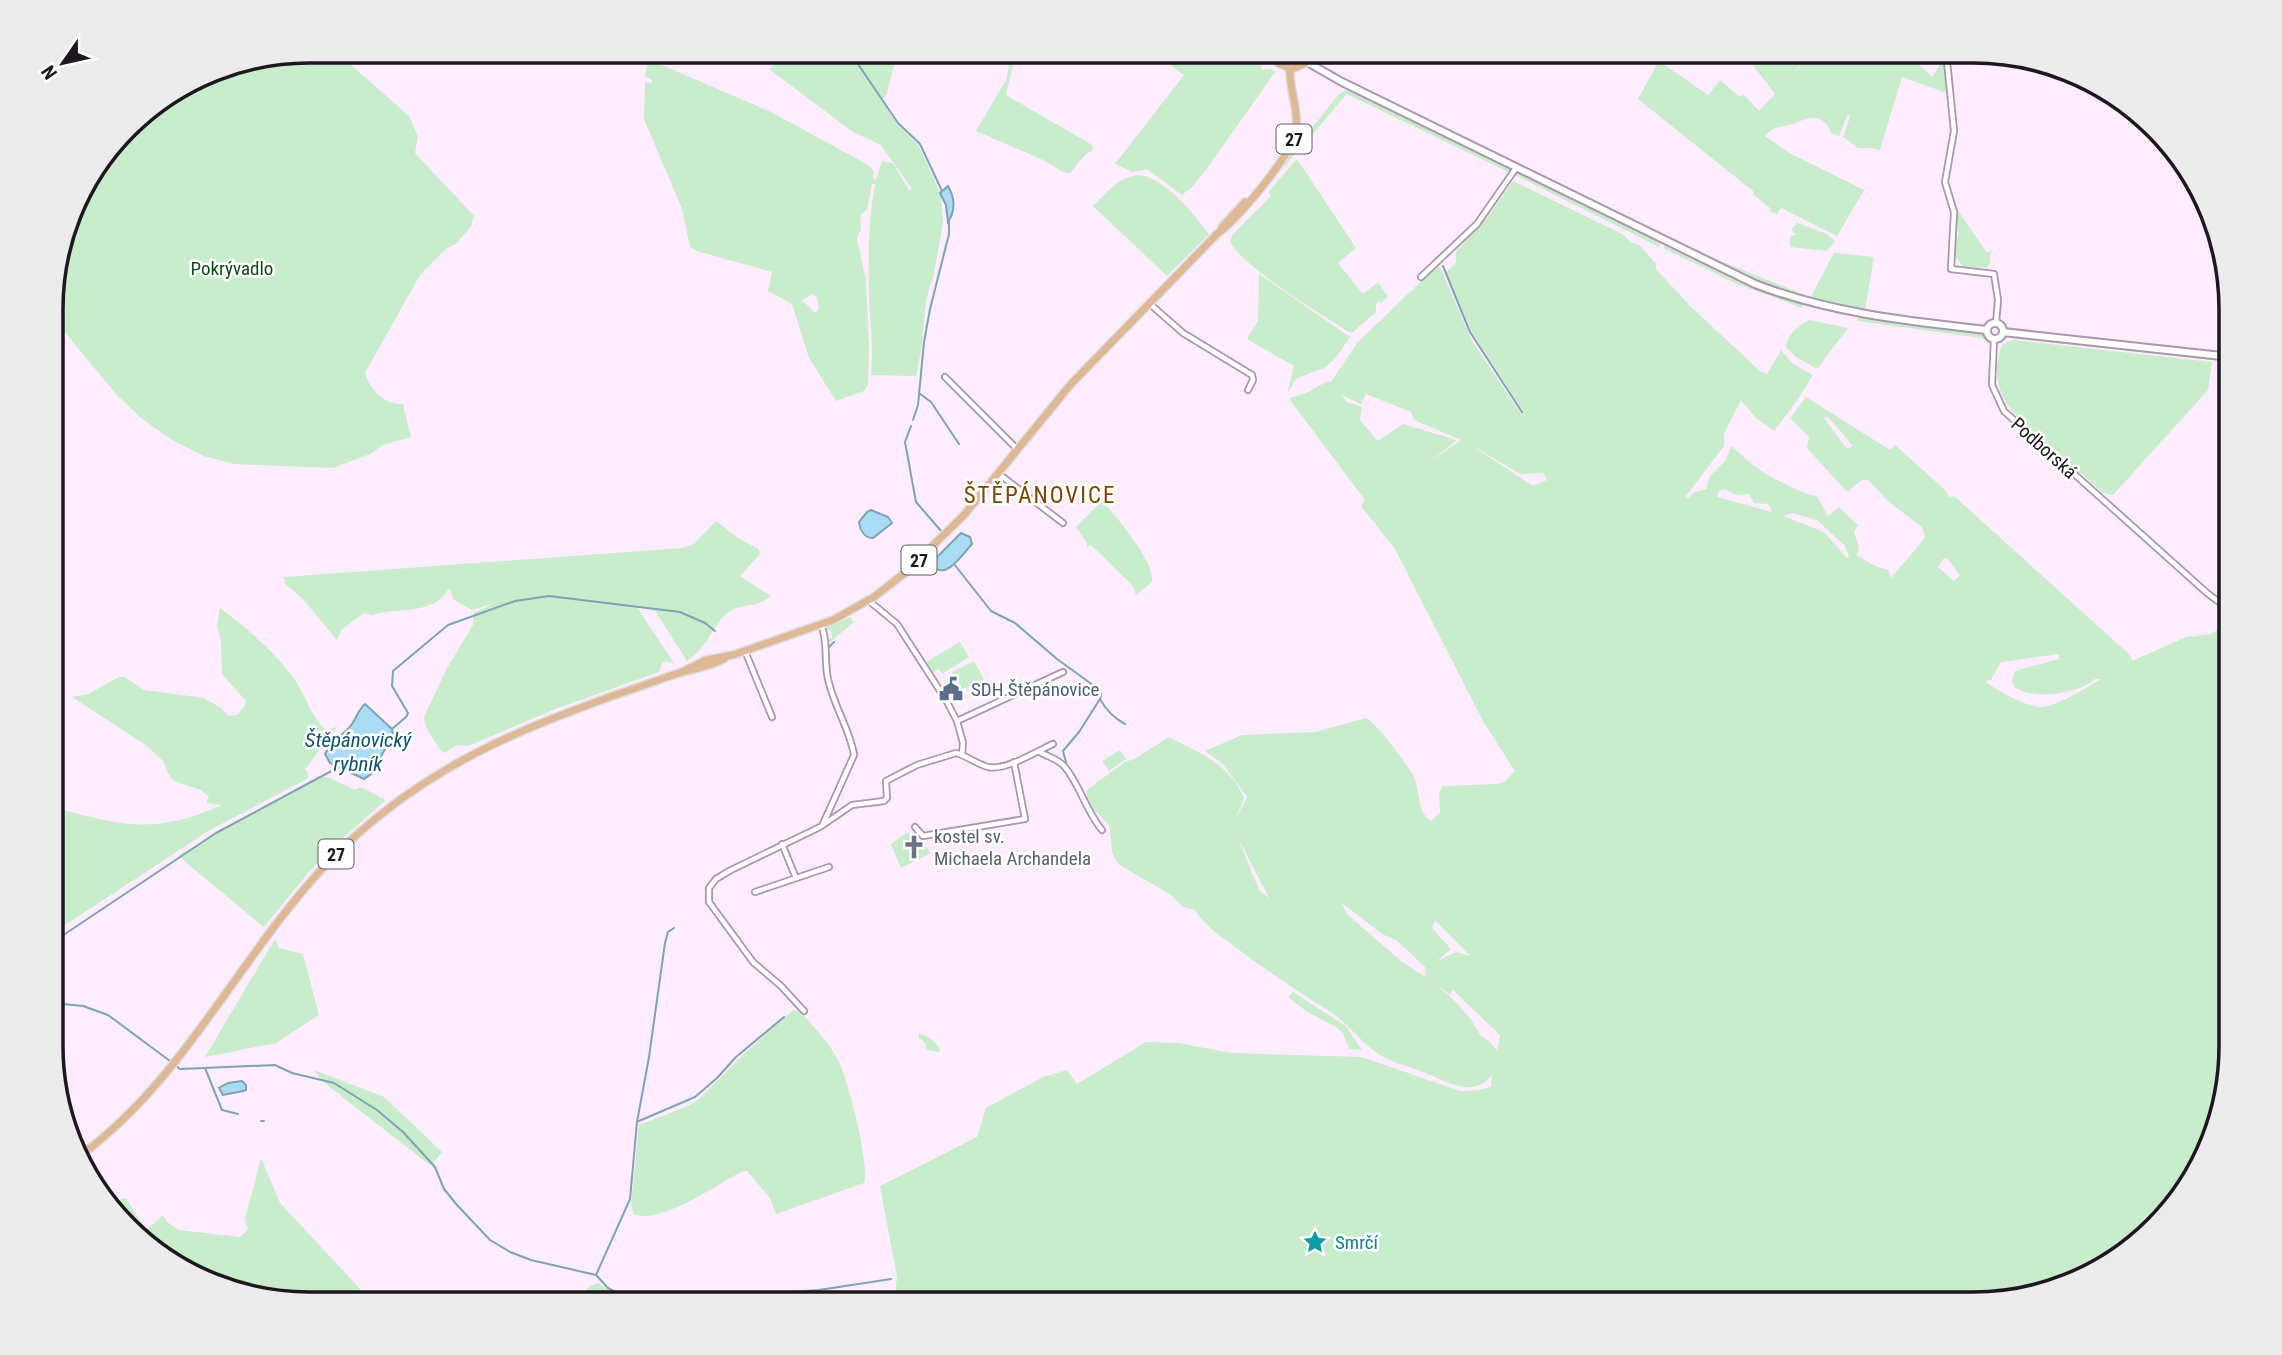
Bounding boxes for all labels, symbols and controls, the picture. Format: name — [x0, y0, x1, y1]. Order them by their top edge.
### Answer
north arrow — [28, 28, 98, 98]
text: N — [37, 61, 62, 83]
road number: 27 — [1276, 124, 1312, 154]
park label: Pokrývadlo — [191, 257, 273, 280]
street label: Podborská — [2006, 413, 2082, 483]
district label: ŠTĚPÁNOVICE — [964, 481, 1116, 509]
road number: 27 — [902, 546, 936, 574]
public building icon: SDH Štěpánovice — [937, 675, 965, 703]
place label: SDH Štěpánovice — [971, 678, 1100, 701]
water label: Štěpánovický rybník — [305, 728, 413, 776]
place label: kostel sv. Michaela Archandela — [934, 825, 1091, 870]
church icon: kostel sv. Michaela Archandela — [900, 833, 928, 861]
road number: 27 — [318, 840, 354, 868]
place icon: Smrčí — [1301, 1228, 1329, 1256]
place label: Smrčí — [1335, 1231, 1380, 1254]

